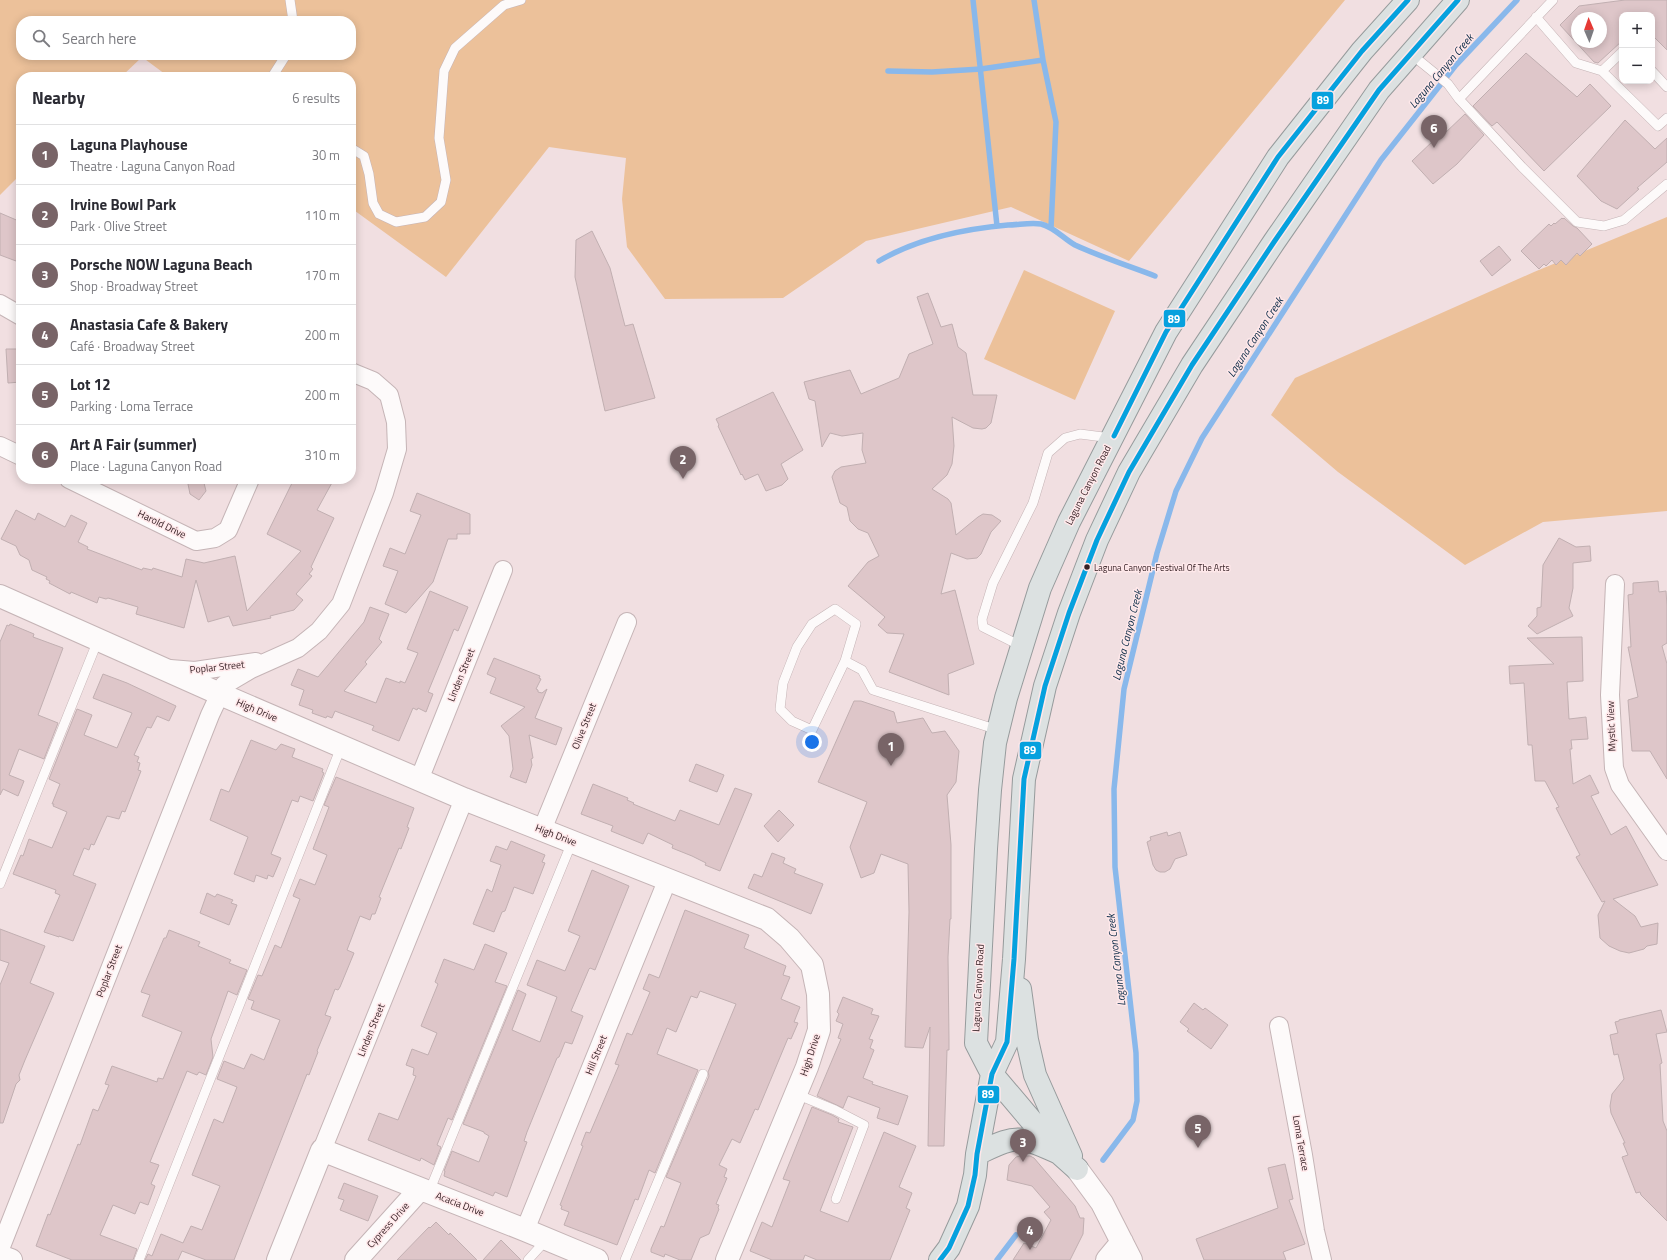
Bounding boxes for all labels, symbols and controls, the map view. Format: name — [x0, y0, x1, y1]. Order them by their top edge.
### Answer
north arrow — [1571, 12, 1607, 48]
map controls — [1619, 12, 1655, 84]
button: + — [1619, 12, 1655, 48]
search box — [16, 16, 356, 60]
icon: search — [30, 27, 52, 49]
text: Search here — [62, 27, 136, 50]
water label: Laguna Canyon Creek — [1405, 30, 1478, 112]
button: − — [1619, 48, 1655, 84]
text: Nearby — [32, 85, 85, 111]
text: 6 results — [292, 88, 340, 108]
line badge: 89 — [1311, 91, 1334, 110]
text: 89 — [1317, 92, 1329, 108]
pin: 6 — [1421, 115, 1447, 148]
text: Laguna Playhouse — [70, 133, 188, 156]
text: 1 — [41, 145, 49, 165]
text: 30 m — [312, 145, 340, 165]
text: Theatre · Laguna Canyon Road — [70, 156, 235, 176]
text: Irvine Bowl Park — [70, 193, 176, 216]
text: 2 — [41, 205, 49, 225]
text: 110 m — [304, 205, 340, 225]
text: Park · Olive Street — [70, 216, 167, 236]
text: Porsche NOW Laguna Beach — [70, 253, 253, 276]
text: 3 — [41, 265, 49, 285]
text: 170 m — [304, 265, 340, 285]
text: Shop · Broadway Street — [70, 276, 198, 296]
water label: Laguna Canyon Creek — [1223, 293, 1288, 380]
line badge: 89 — [1163, 309, 1186, 328]
text: 89 — [1168, 311, 1180, 327]
text: Anastasia Cafe & Bakery — [70, 313, 228, 336]
text: 4 — [41, 325, 49, 345]
text: 200 m — [304, 325, 340, 345]
text: Café · Broadway Street — [70, 336, 194, 356]
text: Lot 12 — [70, 373, 111, 396]
text: 5 — [41, 385, 49, 405]
text: 200 m — [304, 385, 340, 405]
text: Parking · Loma Terrace — [70, 396, 193, 416]
text: Art A Fair (summer) — [70, 433, 197, 456]
street label: Laguna Canyon Road — [1061, 442, 1115, 528]
text: 6 — [41, 445, 49, 465]
text: 310 m — [304, 445, 340, 465]
pin: 2 — [670, 446, 696, 479]
text: Place · Laguna Canyon Road — [70, 456, 222, 476]
street label: Harold Drive — [135, 506, 189, 542]
place label: Laguna Canyon-Festival Of The Arts — [1094, 561, 1230, 574]
marker: Laguna Canyon-Festival Of The Arts — [1082, 562, 1092, 572]
water label: Laguna Canyon Creek — [1108, 587, 1146, 682]
street label: Linden Street — [444, 646, 479, 704]
street label: Poplar Street — [189, 657, 246, 677]
street label: High Drive — [234, 695, 280, 725]
street label: Olive Street — [568, 700, 600, 751]
street label: Mystic View — [1603, 700, 1619, 752]
your location — [802, 732, 822, 752]
pin: 1 — [878, 733, 904, 766]
line badge: 89 — [1019, 741, 1042, 760]
text: 89 — [1024, 742, 1036, 758]
street label: High Drive — [533, 820, 579, 850]
water label: Laguna Canyon Creek — [1102, 912, 1130, 1007]
street label: Poplar Street — [92, 942, 126, 999]
street label: Laguna Canyon Road — [968, 944, 988, 1032]
street label: Linden Street — [354, 1001, 389, 1059]
street label: Hill Street — [581, 1032, 611, 1077]
street label: High Drive — [796, 1032, 824, 1078]
line badge: 89 — [977, 1085, 1000, 1104]
text: 89 — [982, 1086, 994, 1102]
street label: Loma Terrace — [1289, 1114, 1313, 1172]
pin: 5 — [1185, 1115, 1211, 1148]
pin: 3 — [1010, 1129, 1036, 1162]
street label: Acacia Drive — [434, 1188, 486, 1220]
street label: Cypress Drive — [363, 1199, 413, 1251]
pin: 4 — [1017, 1217, 1043, 1250]

